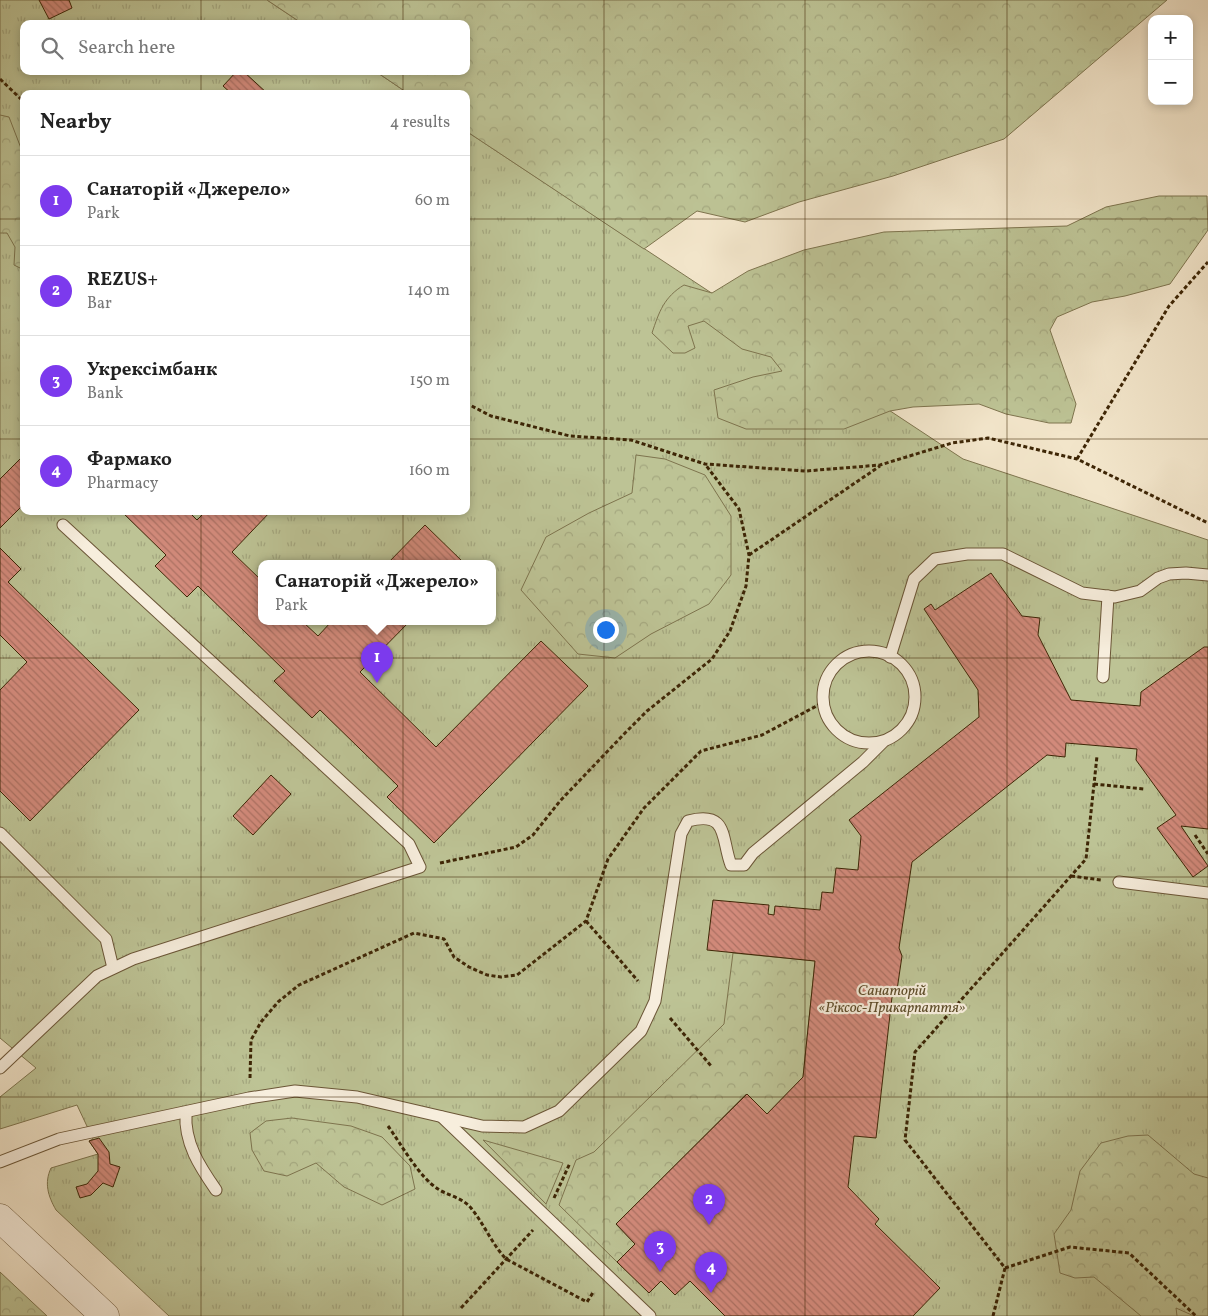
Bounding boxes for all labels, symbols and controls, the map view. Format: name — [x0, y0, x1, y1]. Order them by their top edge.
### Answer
map controls — [1148, 15, 1193, 105]
button: + — [1148, 15, 1193, 60]
search box — [20, 20, 470, 75]
icon: search — [38, 34, 66, 62]
text: Search here — [78, 35, 175, 61]
button: − — [1148, 60, 1193, 105]
text: Nearby — [40, 108, 111, 137]
text: 4 results — [390, 112, 450, 134]
text: Санаторій «Джерело» — [87, 177, 291, 203]
text: 1 — [53, 190, 59, 212]
text: 60 m — [415, 190, 450, 212]
text: Park — [87, 203, 120, 225]
text: REZUS+ — [87, 267, 158, 293]
text: 2 — [52, 280, 60, 302]
text: 140 m — [408, 280, 450, 302]
text: Bar — [87, 293, 112, 315]
text: Укрексімбанк — [87, 357, 217, 383]
text: 3 — [52, 370, 60, 392]
text: 150 m — [409, 370, 450, 392]
text: Bank — [87, 383, 123, 405]
text: Фармако — [87, 447, 172, 473]
text: 4 — [51, 460, 61, 482]
text: 160 m — [409, 460, 450, 482]
text: Pharmacy — [87, 473, 158, 495]
popup — [258, 560, 496, 625]
text: Санаторій «Джерело» — [275, 569, 479, 595]
text: Park — [275, 595, 308, 617]
your location — [593, 617, 619, 643]
pin: 1 — [361, 642, 393, 683]
park label: Санаторій «Ріксос-Прикарпаття» — [819, 981, 966, 1019]
pin: 2 — [693, 1184, 725, 1225]
pin: 3 — [644, 1231, 676, 1272]
pin: 4 — [695, 1252, 727, 1293]

